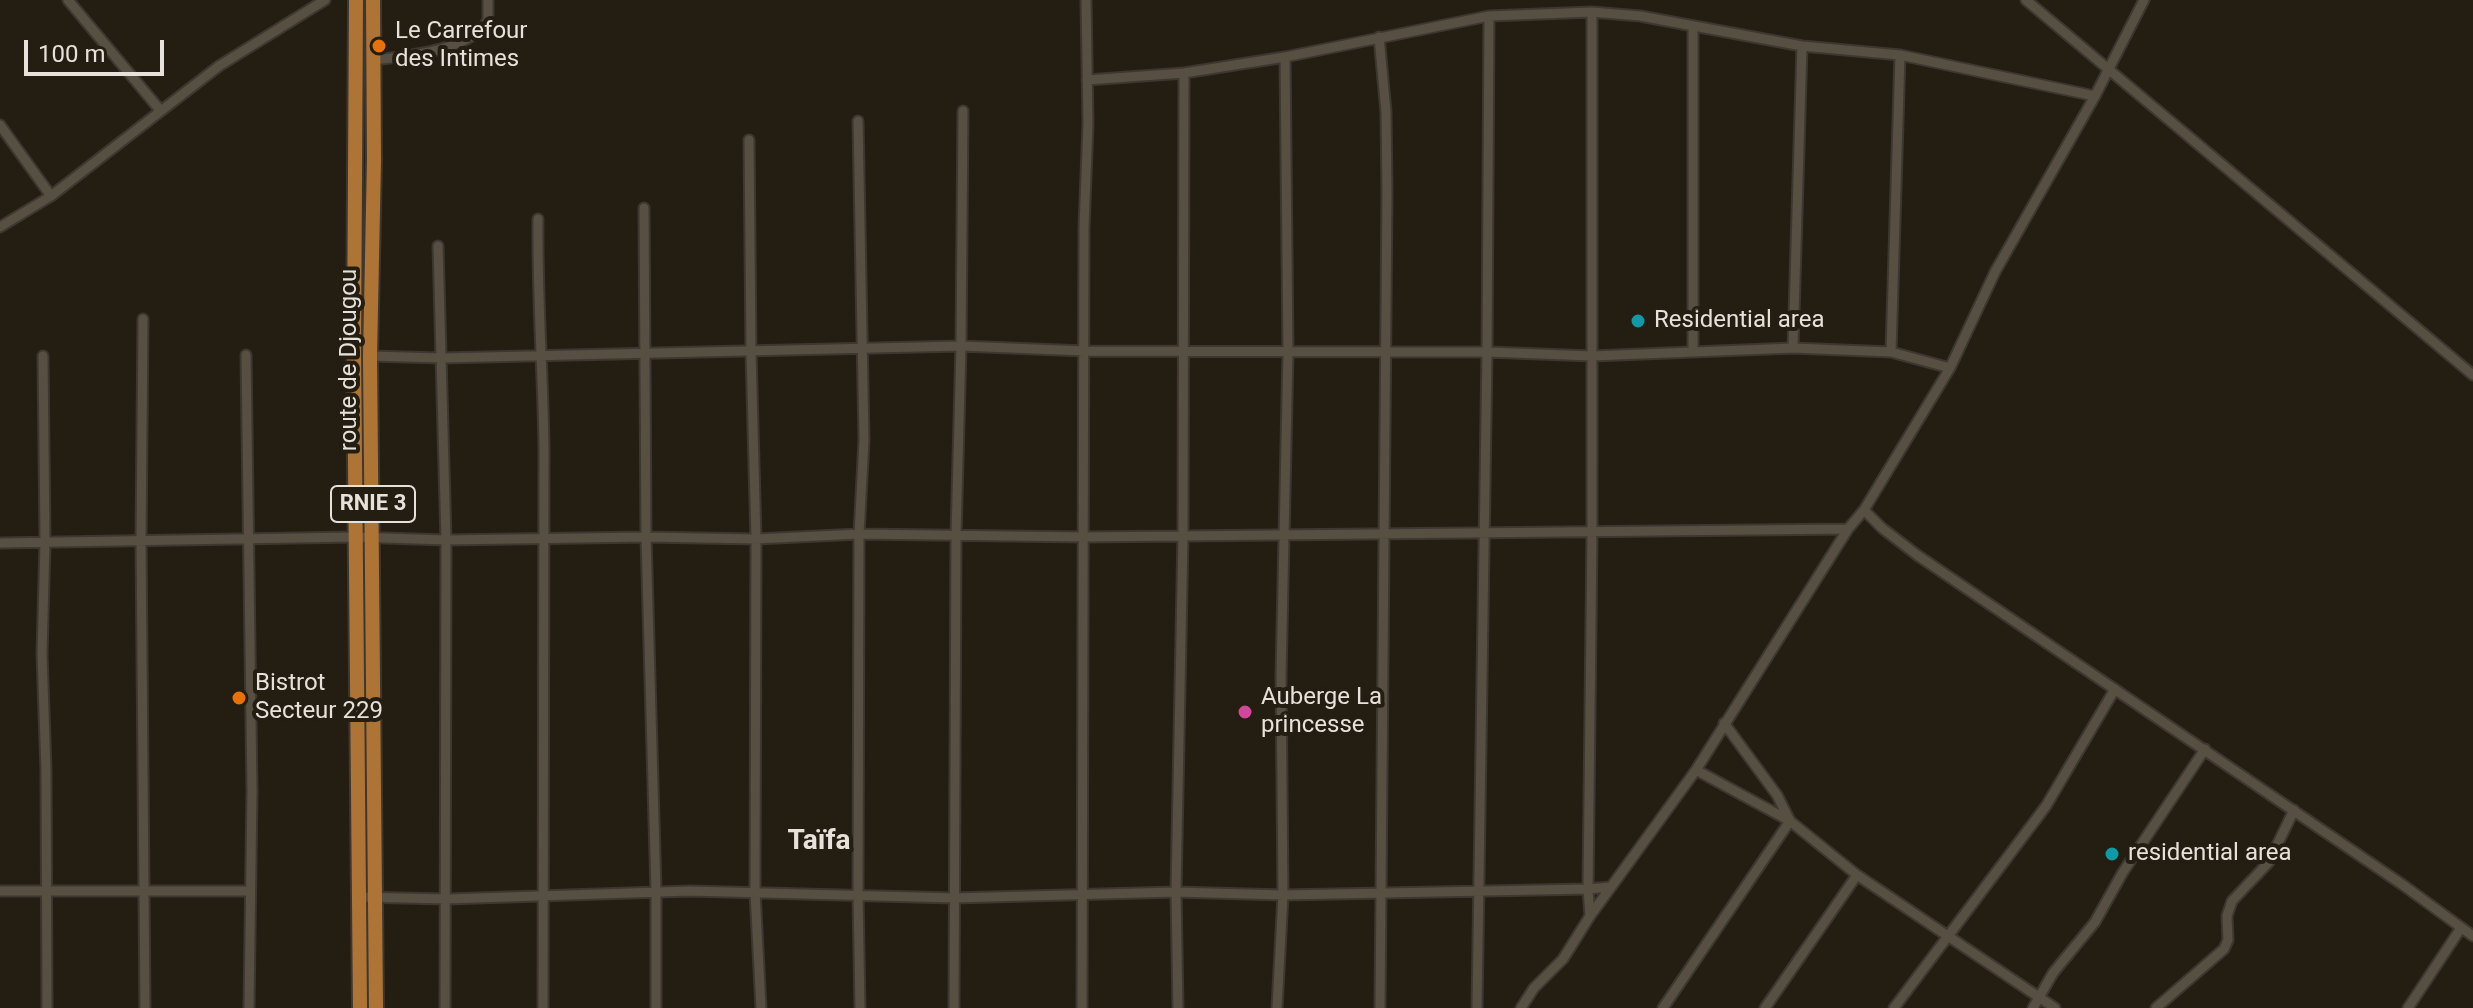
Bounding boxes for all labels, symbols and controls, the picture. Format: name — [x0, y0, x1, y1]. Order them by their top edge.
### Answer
place label: Le Carrefour des Intimes — [395, 18, 527, 74]
scale bar — [28, 24, 168, 74]
marker: Le Carrefour des Intimes — [370, 37, 388, 55]
text: 100 m — [38, 40, 105, 68]
street label: route de Djougou — [336, 269, 364, 451]
place label: Residential area — [1654, 307, 1825, 335]
marker: Residential area — [1629, 312, 1647, 330]
road number: RNIE 3 — [331, 486, 415, 522]
place label: Bistrot Secteur 229 — [255, 670, 383, 726]
place label: Auberge La princesse — [1261, 684, 1382, 740]
marker: Bistrot Secteur 229 — [230, 689, 248, 707]
marker: Auberge La princesse — [1236, 703, 1254, 721]
district label: Taïfa — [788, 825, 850, 859]
place label: residential area — [2128, 840, 2292, 868]
marker: residential area — [2103, 845, 2121, 863]

